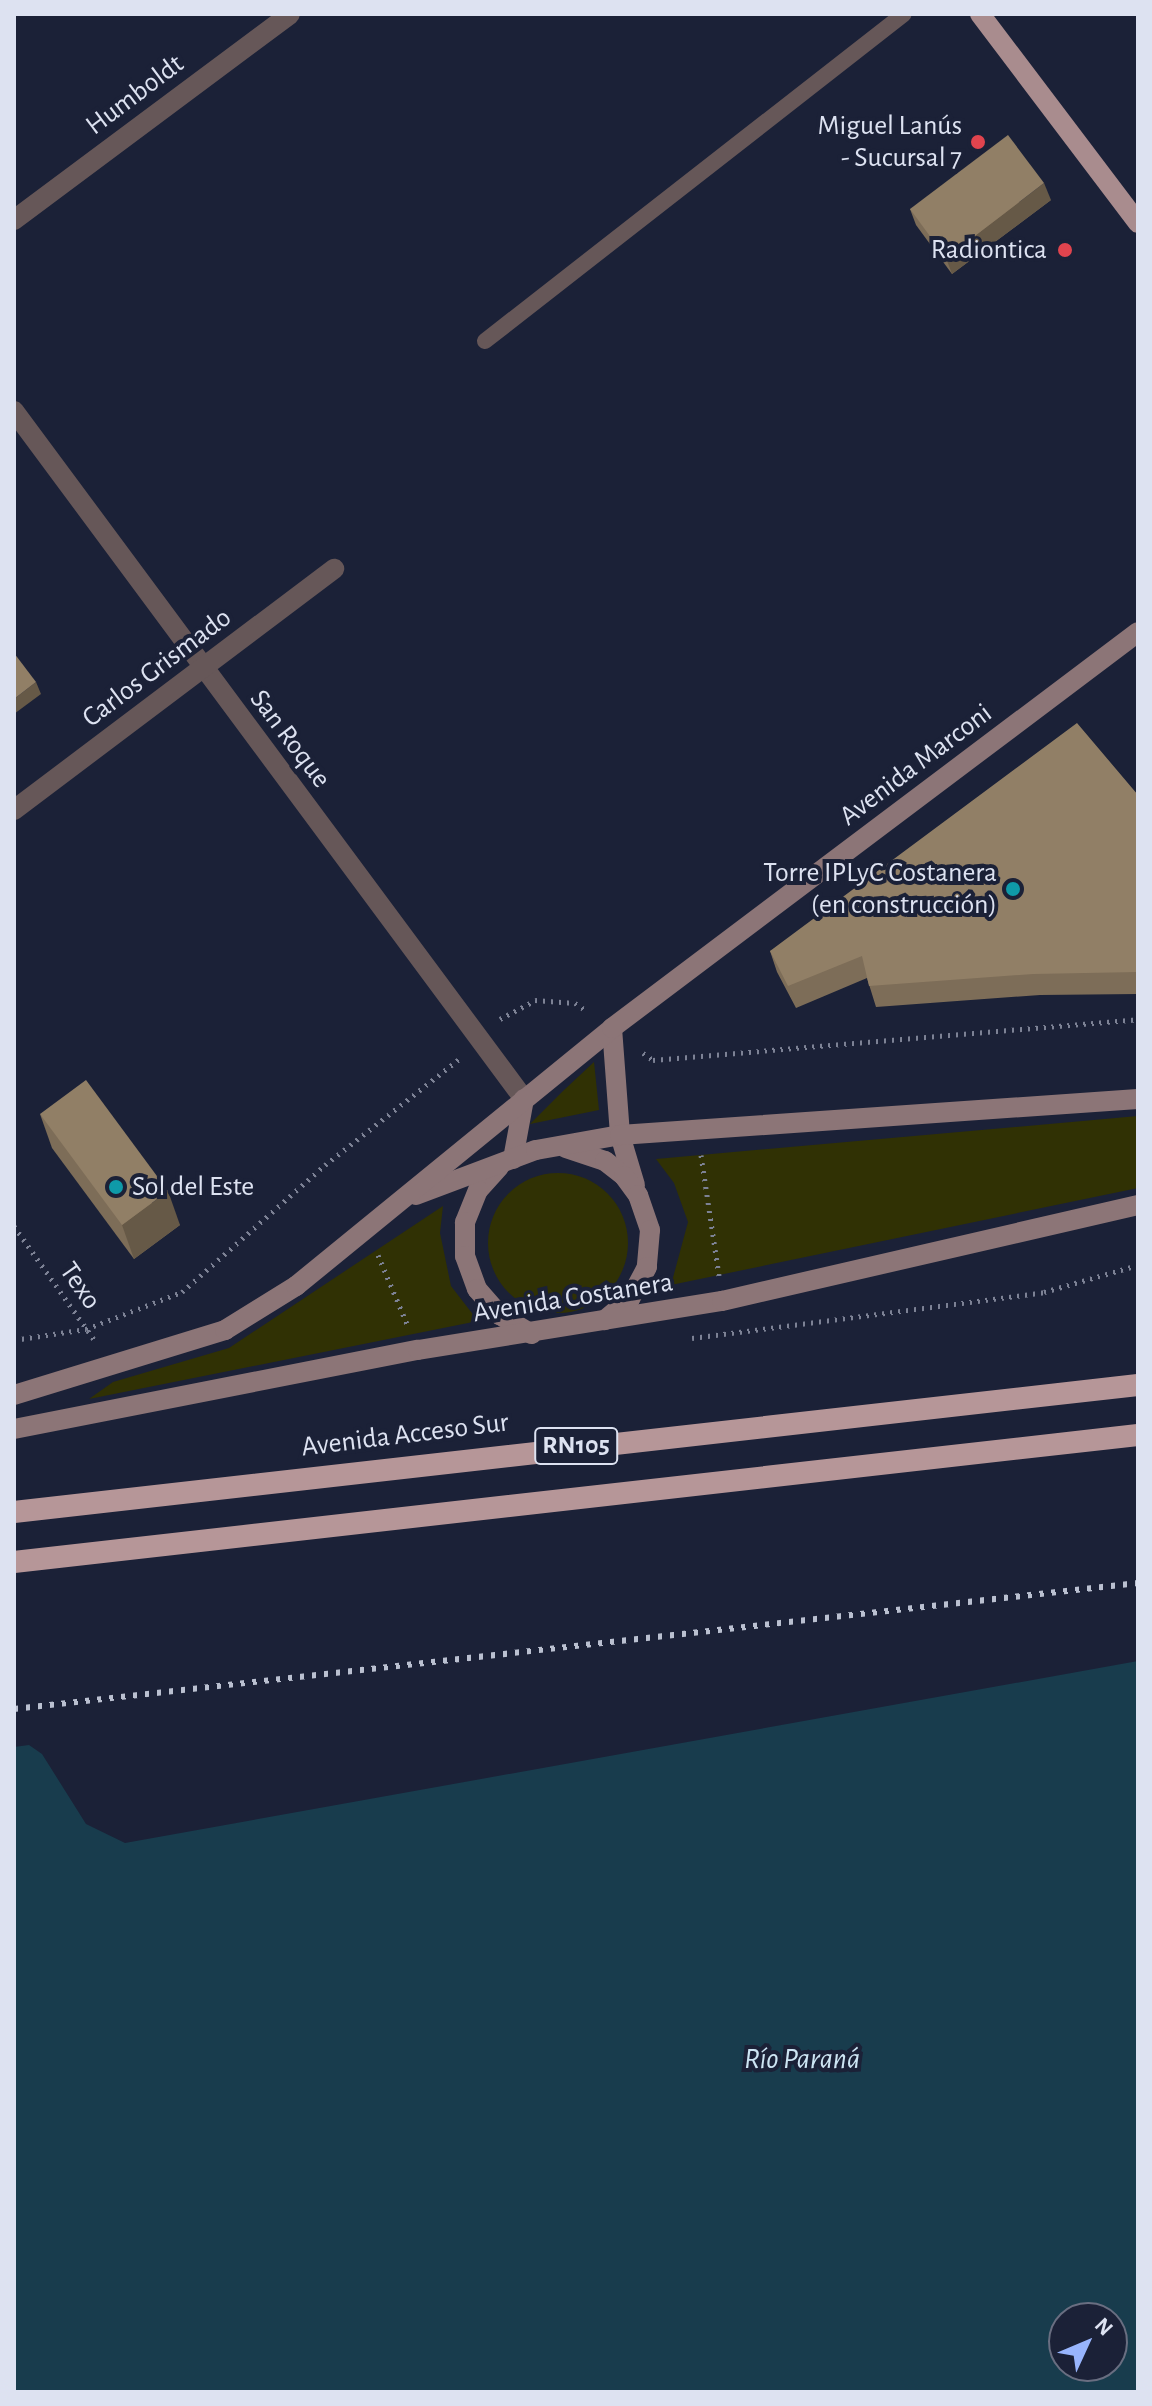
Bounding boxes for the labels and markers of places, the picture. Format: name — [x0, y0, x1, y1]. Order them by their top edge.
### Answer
place label: Miguel Lanús - Sucursal 7 — [817, 109, 962, 175]
marker: Miguel Lanús - Sucursal 7 — [969, 133, 987, 151]
place label: Radiontica — [931, 233, 1047, 267]
marker: Radiontica — [1054, 239, 1076, 261]
place label: Torre IPLyC Costanera (en construcción) — [763, 856, 997, 922]
marker: Torre IPLyC Costanera (en construcción) — [1004, 880, 1022, 898]
place label: Sol del Este — [132, 1170, 254, 1204]
marker: Sol del Este — [107, 1178, 125, 1196]

